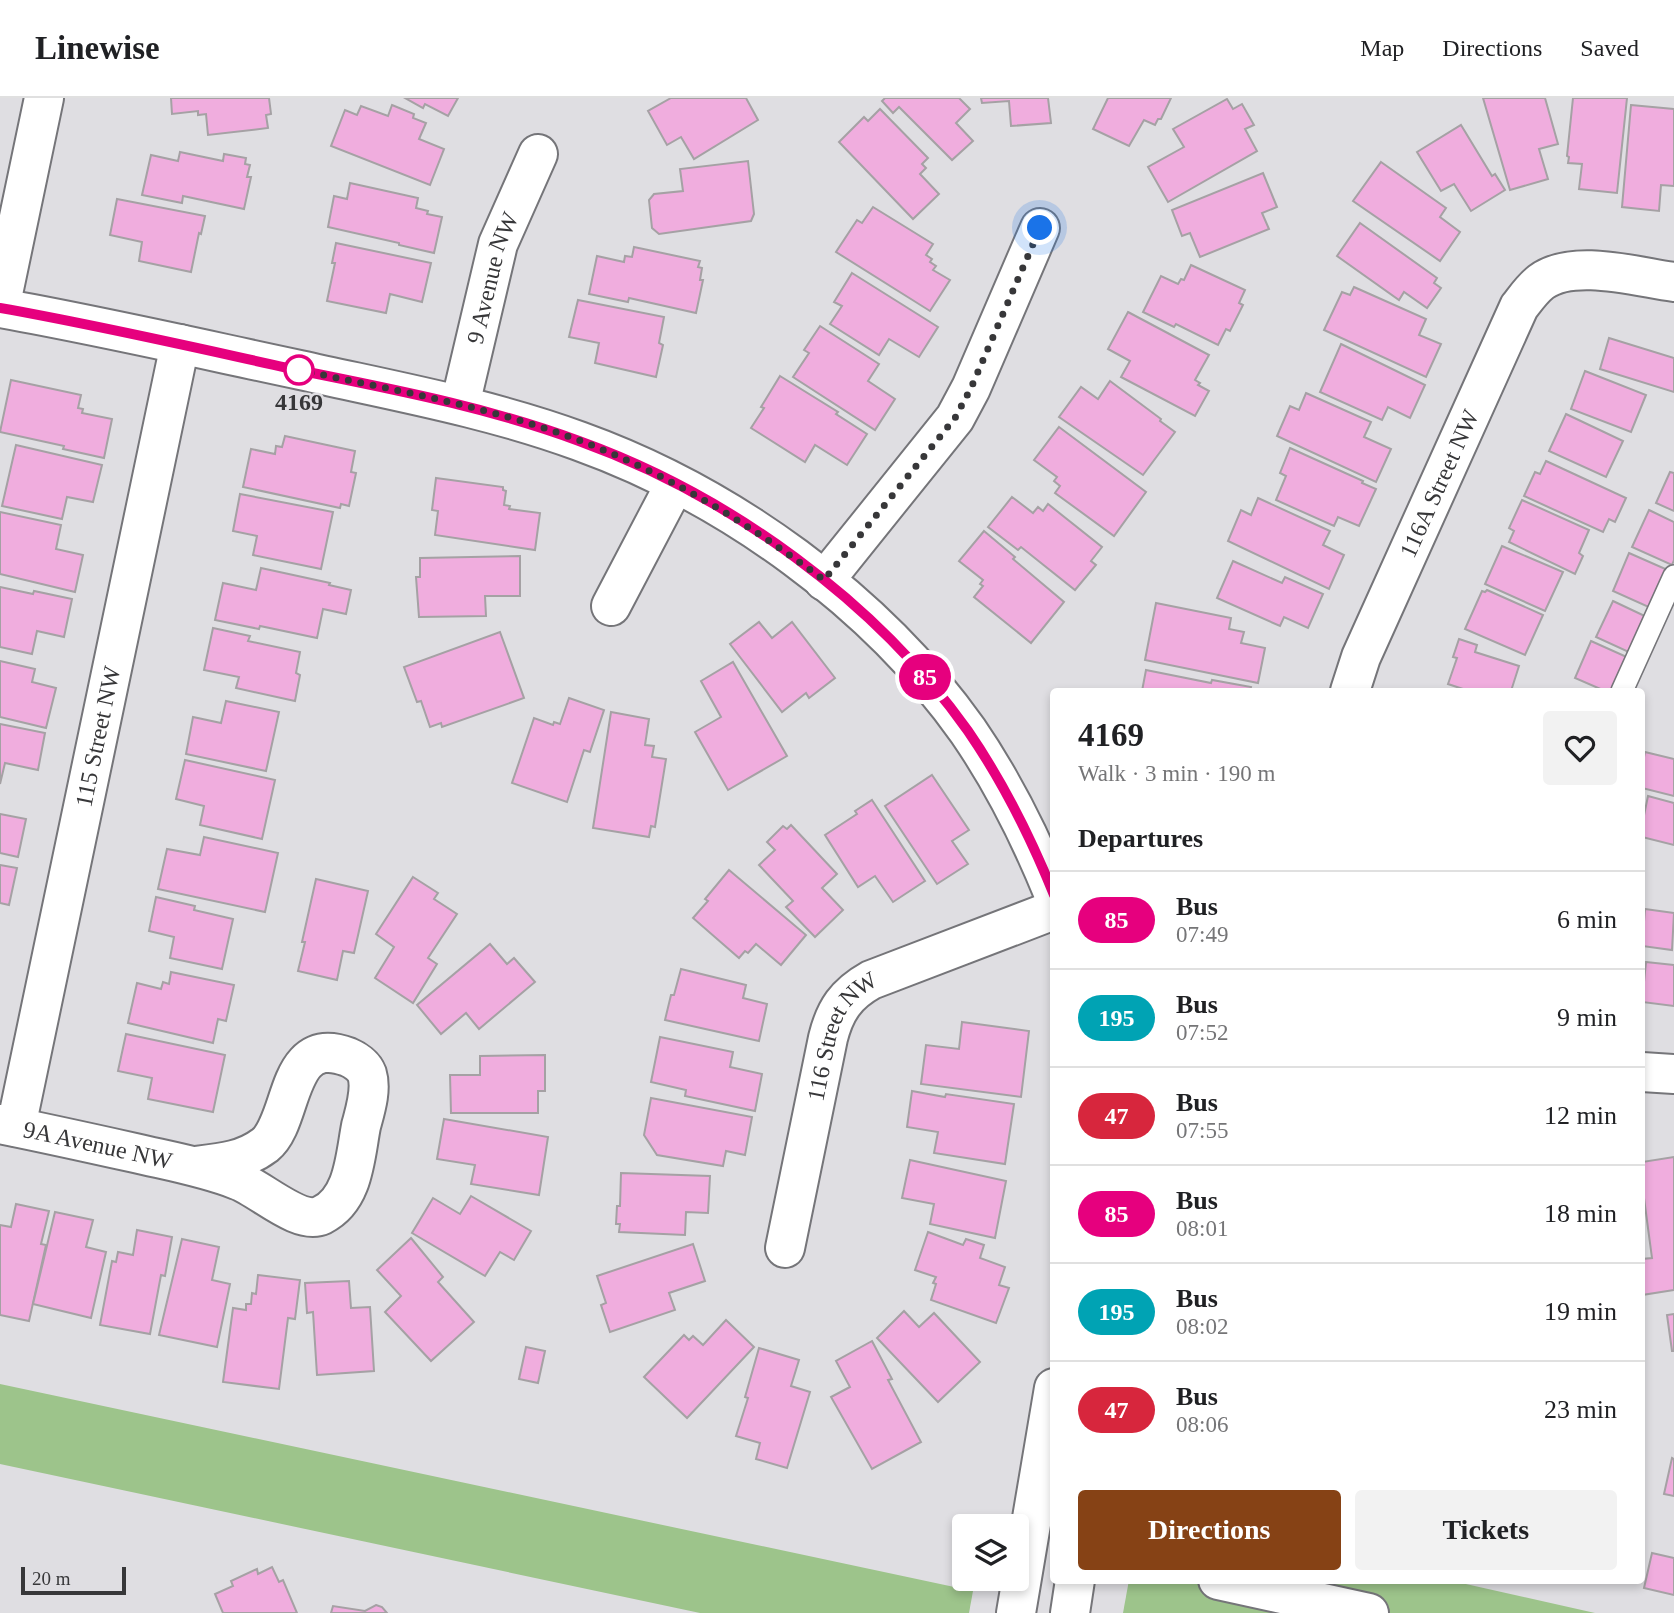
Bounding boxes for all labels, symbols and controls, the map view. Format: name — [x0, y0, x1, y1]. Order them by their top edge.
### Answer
text: Linewise — [35, 30, 160, 66]
text: Map — [1360, 35, 1404, 61]
text: Directions — [1442, 35, 1542, 61]
text: Saved — [1580, 35, 1639, 61]
street label: 9 Avenue NW — [462, 208, 524, 346]
your location — [1022, 210, 1057, 245]
marker: 4169 — [284, 355, 314, 385]
place label: 4169 — [275, 389, 323, 415]
street label: 116A Street NW — [1395, 405, 1484, 561]
line badge: 85 — [894, 654, 956, 700]
street label: 115 Street NW — [70, 663, 125, 809]
text: 85 — [913, 664, 937, 690]
button: heart — [1543, 711, 1617, 785]
text: 4169 — [1078, 717, 1144, 753]
text: Walk · 3 min · 190 m — [1078, 761, 1275, 786]
text: Departures — [1078, 824, 1203, 853]
text: Bus — [1176, 892, 1218, 921]
text: 6 min — [1557, 905, 1617, 934]
text: 85 — [1105, 907, 1129, 933]
text: 07:49 — [1176, 922, 1228, 947]
street label: 116 Street NW — [802, 966, 882, 1103]
text: Bus — [1176, 990, 1218, 1019]
text: 9 min — [1557, 1003, 1617, 1032]
text: 195 — [1099, 1005, 1135, 1031]
text: 07:52 — [1176, 1020, 1228, 1045]
text: Bus — [1176, 1088, 1218, 1117]
text: 12 min — [1544, 1101, 1617, 1130]
text: 47 — [1105, 1103, 1129, 1129]
street label: 9A Avenue NW — [21, 1116, 175, 1174]
text: 07:55 — [1176, 1118, 1228, 1143]
text: Bus — [1176, 1186, 1218, 1215]
text: 18 min — [1544, 1199, 1617, 1228]
text: 85 — [1105, 1201, 1129, 1227]
text: 08:01 — [1176, 1216, 1228, 1241]
text: Bus — [1176, 1284, 1218, 1313]
text: 19 min — [1544, 1297, 1617, 1326]
text: 195 — [1099, 1299, 1135, 1325]
text: 08:02 — [1176, 1314, 1228, 1339]
text: Bus — [1176, 1382, 1218, 1411]
text: 23 min — [1544, 1395, 1617, 1424]
text: 47 — [1105, 1397, 1129, 1423]
text: 08:06 — [1176, 1412, 1228, 1437]
button: Directions — [1078, 1490, 1341, 1570]
button: Tickets — [1355, 1490, 1617, 1570]
map controls — [952, 1514, 1029, 1591]
button: layers — [952, 1514, 1029, 1591]
scale bar — [21, 1564, 126, 1596]
text: 20 m — [32, 1568, 71, 1589]

